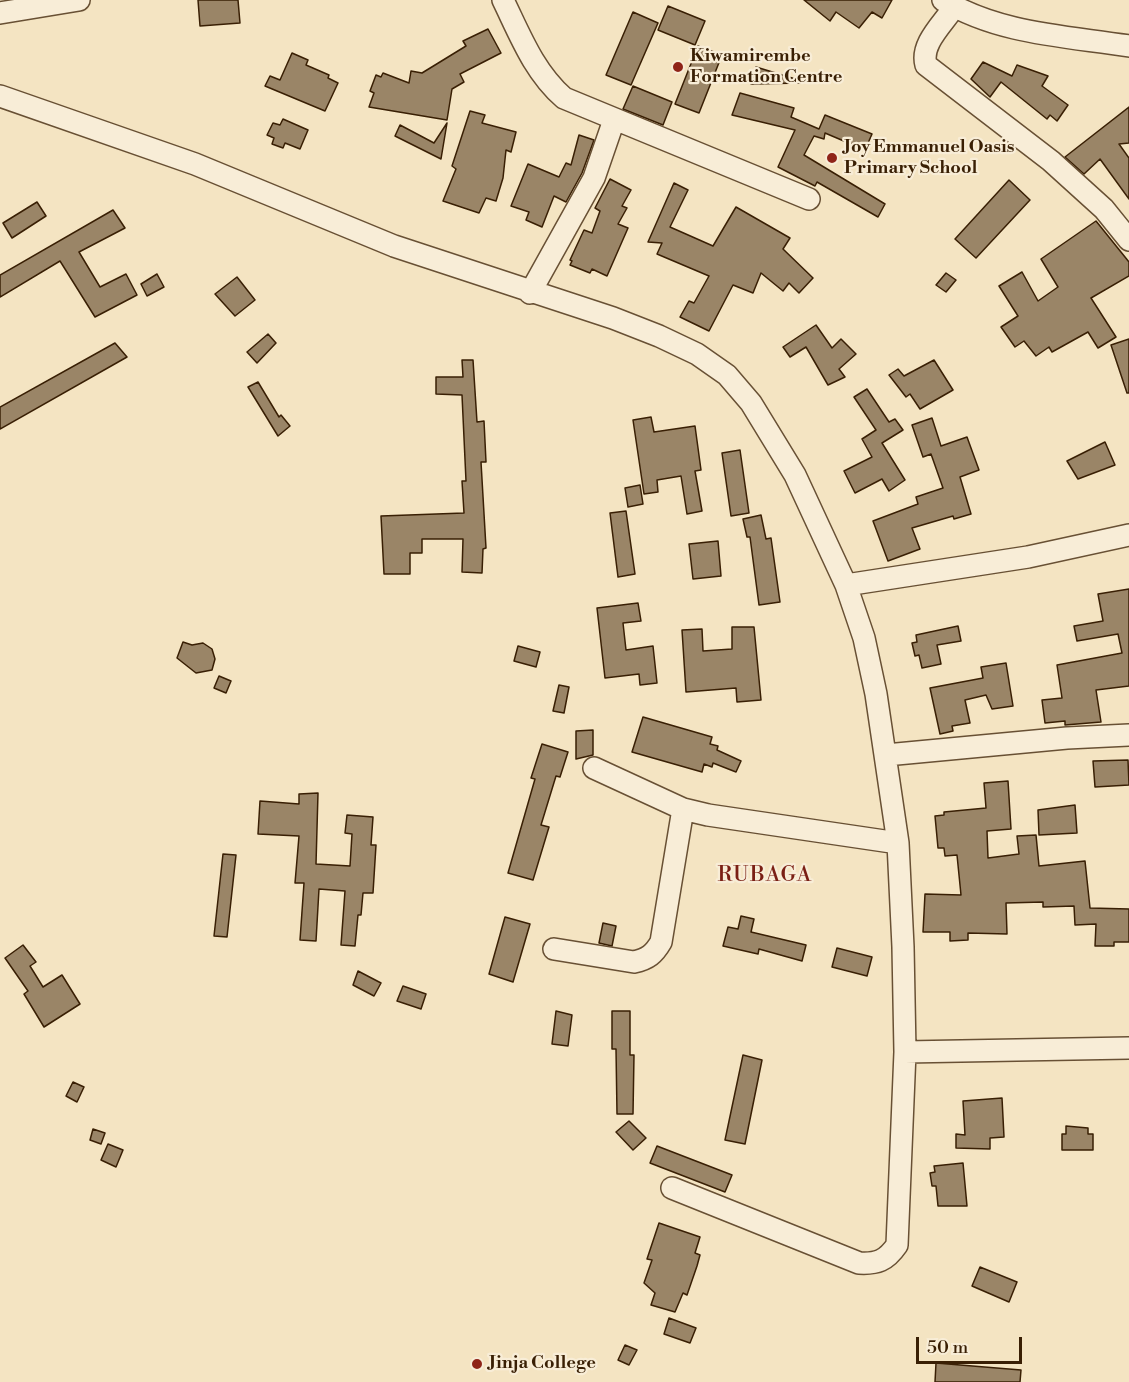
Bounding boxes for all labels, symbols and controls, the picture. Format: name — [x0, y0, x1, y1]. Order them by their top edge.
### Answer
place label: Kiwamirembe Formation Centre — [690, 46, 842, 88]
marker: Kiwamirembe Formation Centre — [671, 60, 685, 74]
place label: Joy Emmanuel Oasis Primary School — [844, 137, 1014, 180]
marker: Joy Emmanuel Oasis Primary School — [825, 151, 839, 165]
district label: RUBAGA — [717, 863, 813, 889]
scale bar — [919, 1325, 1026, 1363]
text: 50 m — [927, 1336, 968, 1359]
place label: Jinja College — [489, 1353, 596, 1375]
marker: Jinja College — [470, 1357, 484, 1371]

